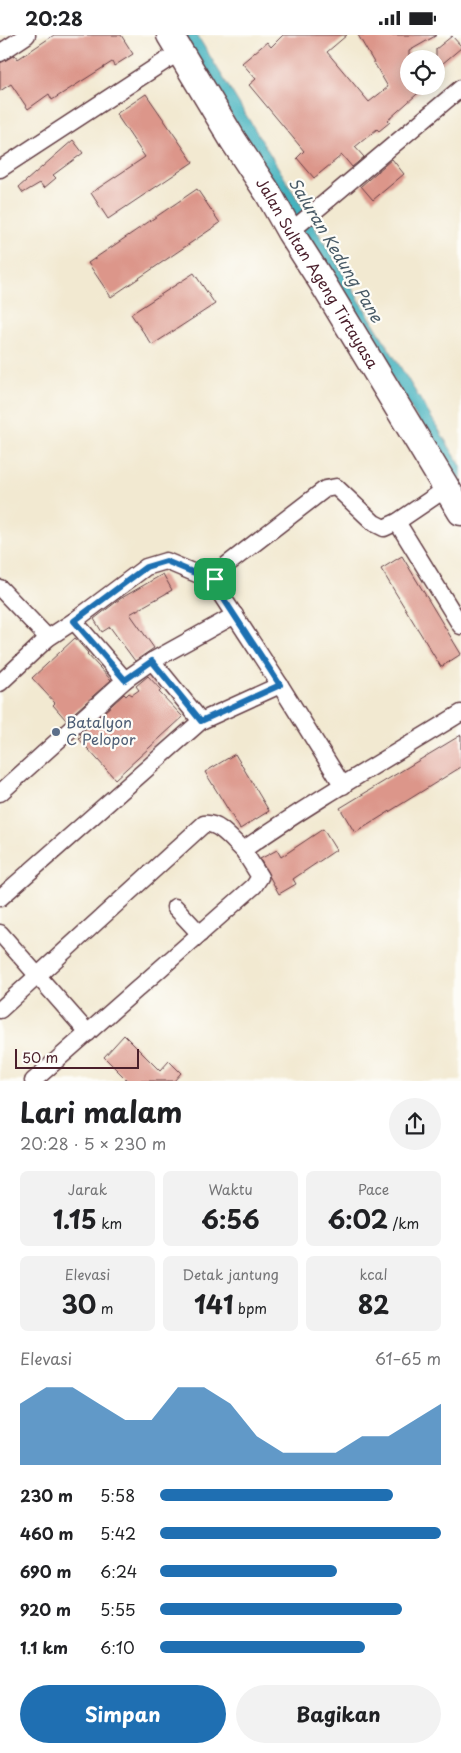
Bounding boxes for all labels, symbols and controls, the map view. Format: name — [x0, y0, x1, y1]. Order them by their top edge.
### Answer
text: 20:28 — [25, 4, 83, 32]
map controls — [400, 50, 445, 95]
button: locate — [400, 50, 445, 95]
water label: Saluran Kedung Pane — [284, 172, 390, 327]
street label: Jalan Sultan Ageng Tirtayasa — [251, 173, 385, 373]
pin — [194, 558, 236, 600]
icon: arrive — [201, 565, 229, 593]
place label: Batalyon C Pelopor — [66, 710, 136, 750]
marker: Batalyon C Pelopor — [50, 726, 62, 738]
scale bar — [15, 1046, 139, 1069]
text: 50 m — [22, 1047, 58, 1068]
text: Lari malam — [20, 1090, 183, 1133]
button: share — [389, 1098, 441, 1150]
text: 20:28 · 5 × 230 m — [20, 1131, 166, 1155]
text: Jarak — [68, 1179, 107, 1200]
text: Waktu — [208, 1179, 253, 1200]
text: Pace — [358, 1179, 389, 1200]
text: 1.15 — [53, 1200, 97, 1238]
text: 6:56 — [201, 1200, 260, 1238]
text: 6:02 — [328, 1200, 388, 1238]
text: km — [97, 1213, 122, 1234]
text: /km — [388, 1213, 419, 1234]
text: Elevasi — [65, 1264, 110, 1285]
text: Detak jantung — [182, 1264, 279, 1285]
text: kcal — [360, 1264, 387, 1285]
text: 30 — [61, 1285, 96, 1323]
text: 141 — [194, 1285, 234, 1323]
text: 82 — [358, 1285, 389, 1323]
text: m — [96, 1298, 114, 1319]
text: bpm — [234, 1298, 267, 1319]
text: Elevasi — [20, 1346, 72, 1370]
text: 61–65 m — [375, 1346, 441, 1370]
text: 230 m — [20, 1483, 73, 1507]
text: 5:58 — [100, 1483, 135, 1507]
text: 460 m — [20, 1521, 73, 1545]
text: 5:42 — [100, 1521, 136, 1545]
text: 690 m — [20, 1559, 71, 1583]
text: 6:24 — [100, 1559, 137, 1583]
text: 920 m — [20, 1597, 71, 1621]
text: 5:55 — [100, 1597, 135, 1621]
text: 1.1 km — [20, 1635, 68, 1659]
text: 6:10 — [100, 1635, 135, 1659]
button: Simpan — [20, 1685, 226, 1743]
button: Bagikan — [236, 1685, 441, 1743]

